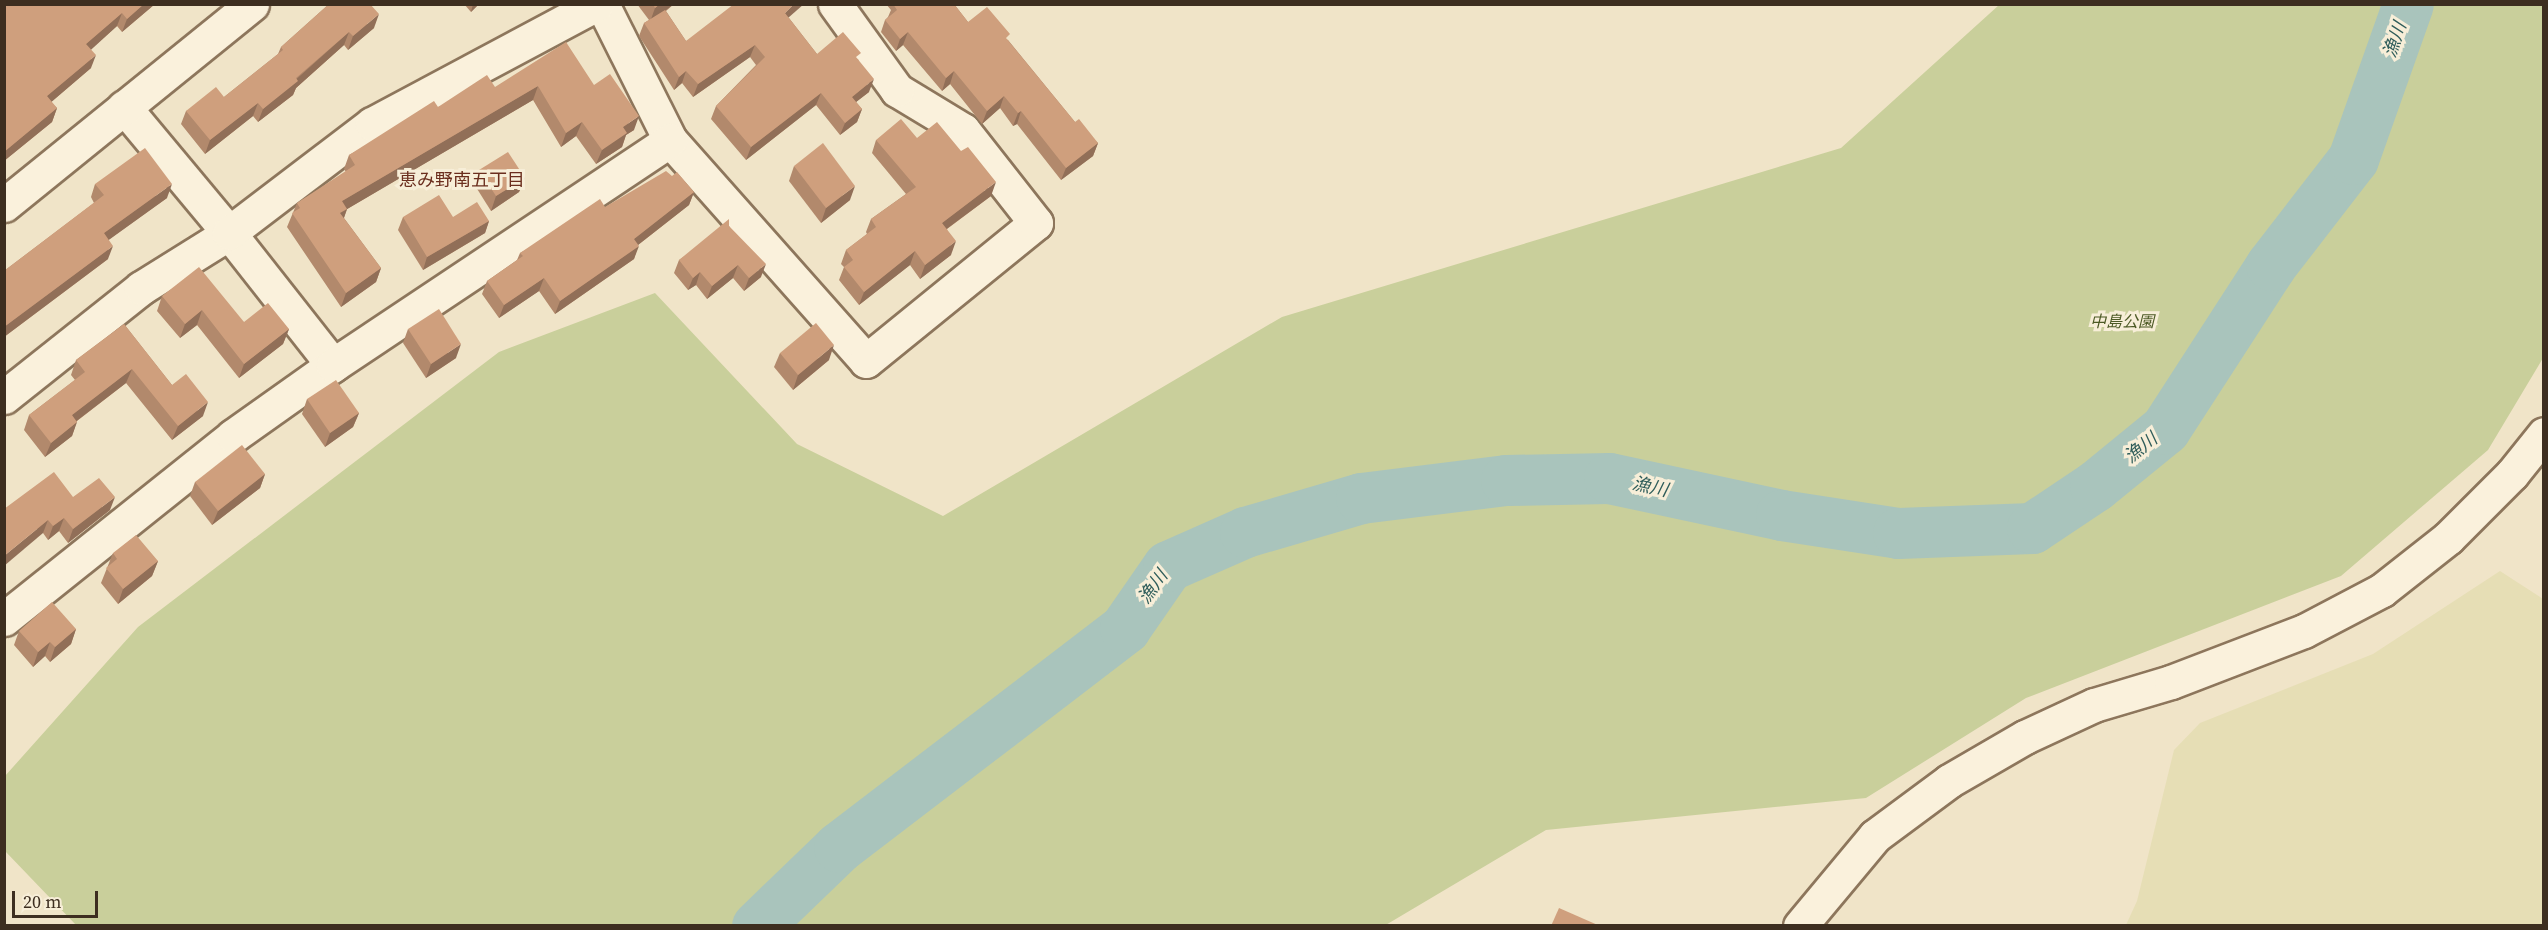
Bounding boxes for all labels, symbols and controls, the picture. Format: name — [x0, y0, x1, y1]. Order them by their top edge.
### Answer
water label: 漁川 — [2379, 19, 2411, 61]
district label: 恵み野南五丁目 — [399, 169, 525, 191]
park label: 中島公園 — [2090, 311, 2154, 331]
water label: 漁川 — [2120, 428, 2162, 468]
water label: 漁川 — [1630, 473, 1670, 501]
water label: 漁川 — [1134, 566, 1172, 608]
scale bar — [15, 879, 100, 917]
text: 20 m — [23, 889, 61, 914]

